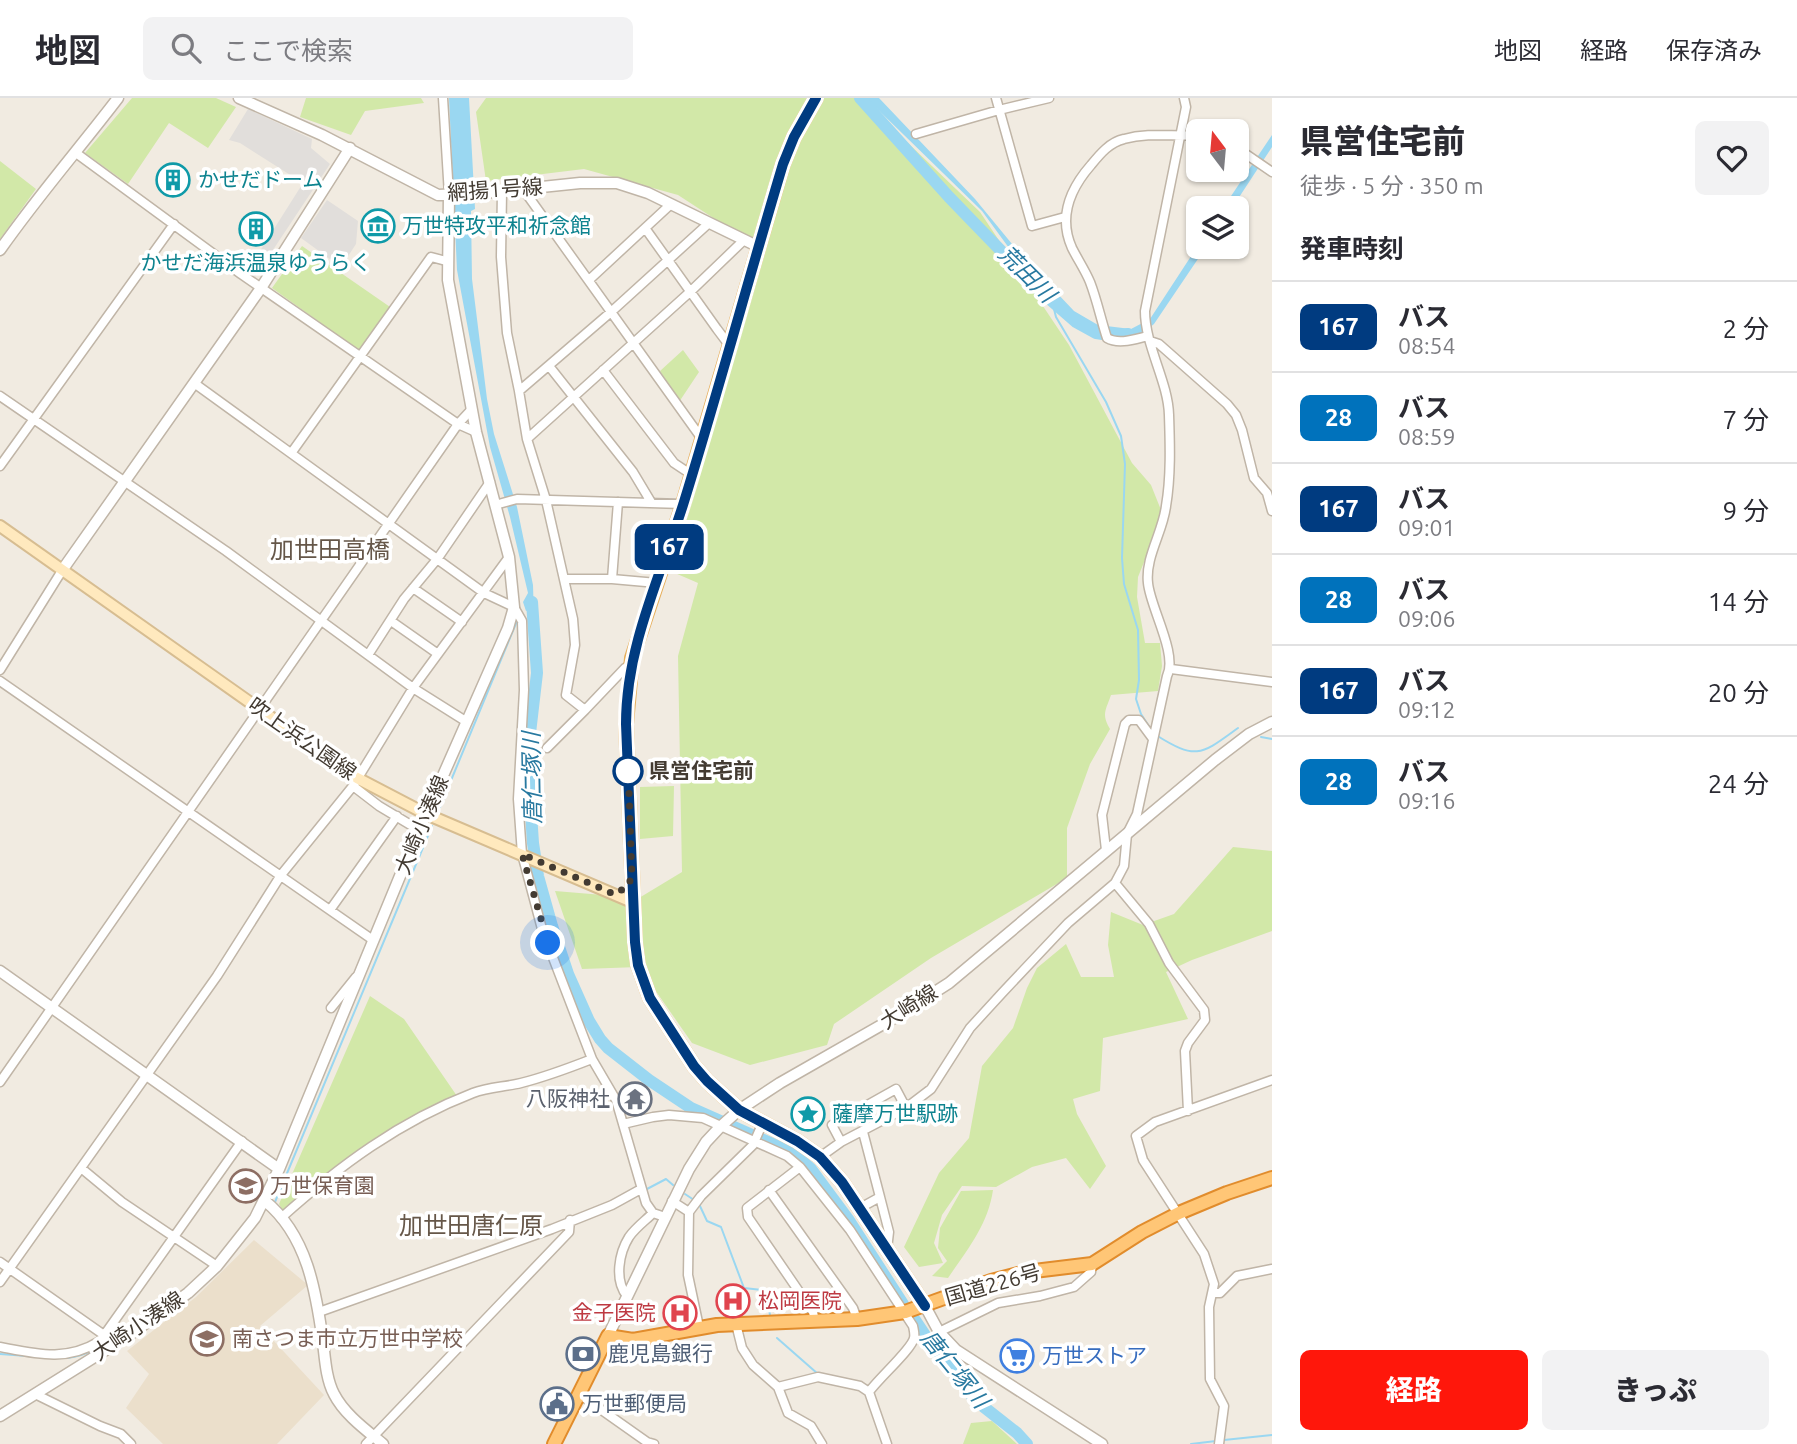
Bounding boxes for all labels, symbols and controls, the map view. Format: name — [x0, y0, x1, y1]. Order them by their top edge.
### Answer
search box — [143, 17, 633, 80]
icon: search — [167, 29, 205, 67]
text: 地図 — [35, 31, 101, 68]
text: ここで検索 — [223, 36, 353, 65]
text: 地図 — [1494, 37, 1542, 64]
text: 経路 — [1580, 37, 1628, 64]
text: 保存済み — [1666, 37, 1762, 64]
north arrow — [1186, 119, 1250, 182]
map controls — [1186, 119, 1249, 259]
button: heart — [1695, 121, 1769, 195]
text: 県営住宅前 — [1300, 122, 1465, 159]
building icon: かせだドーム — [154, 161, 192, 199]
place label: かせだドーム — [198, 167, 323, 191]
text: 徒歩 · 5 分 · 350 m — [1300, 173, 1484, 198]
street label: 網揚1号線 — [446, 174, 544, 204]
button: layers — [1186, 196, 1249, 259]
museum icon: 万世特攻平和祈念館 — [359, 207, 397, 245]
building icon: かせだ海浜温泉ゆうらく — [237, 210, 275, 248]
place label: 万世特攻平和祈念館 — [402, 213, 591, 237]
text: 発車時刻 — [1300, 234, 1404, 263]
water label: 荒田川 — [994, 240, 1063, 309]
place label: かせだ海浜温泉ゆうらく — [141, 250, 372, 274]
text: バス — [1398, 302, 1450, 331]
text: 167 — [1318, 313, 1359, 340]
text: 2 分 — [1722, 314, 1769, 343]
text: 08:54 — [1398, 333, 1456, 358]
text: バス — [1398, 393, 1450, 422]
text: 28 — [1325, 404, 1352, 431]
text: 7 分 — [1722, 405, 1769, 434]
text: 08:59 — [1398, 424, 1456, 449]
text: バス — [1398, 484, 1450, 513]
text: 167 — [1318, 495, 1359, 522]
text: 9 分 — [1722, 496, 1769, 525]
text: 09:01 — [1398, 515, 1456, 540]
line badge: 167 — [629, 524, 709, 570]
text: 167 — [649, 533, 689, 560]
district label: 加世田高橋 — [270, 536, 390, 563]
text: バス — [1398, 575, 1450, 604]
text: 28 — [1325, 586, 1352, 613]
text: 14 分 — [1708, 587, 1769, 616]
text: 09:06 — [1398, 606, 1456, 631]
text: バス — [1398, 666, 1450, 695]
text: 167 — [1318, 677, 1359, 704]
text: 20 分 — [1708, 678, 1769, 707]
street label: 吹上浜公園線 — [244, 692, 361, 784]
text: 09:12 — [1398, 697, 1456, 722]
water label: 唐仁塚川 — [518, 729, 545, 824]
marker: 県営住宅前 — [613, 756, 643, 786]
text: バス — [1398, 757, 1450, 786]
place label: 県営住宅前 — [649, 758, 754, 782]
text: 28 — [1325, 768, 1352, 795]
text: 24 分 — [1708, 769, 1769, 798]
street label: 大崎小湊線 — [390, 772, 453, 878]
text: 09:16 — [1398, 788, 1456, 813]
your location — [530, 925, 565, 960]
street label: 大崎線 — [875, 979, 942, 1033]
temple icon: 八阪神社 — [616, 1080, 654, 1118]
place label: 八阪神社 — [526, 1086, 610, 1110]
place icon: 薩摩万世駅跡 — [789, 1095, 827, 1133]
place label: 薩摩万世駅跡 — [832, 1101, 958, 1125]
school or university icon: 万世保育園 — [227, 1167, 265, 1205]
place label: 万世保育園 — [270, 1173, 375, 1197]
district label: 加世田唐仁原 — [399, 1212, 543, 1239]
street label: 国道226号 — [942, 1259, 1043, 1309]
hospital icon: 松岡医院 — [714, 1282, 752, 1320]
street label: 大崎小湊線 — [87, 1286, 188, 1364]
place label: 松岡医院 — [758, 1288, 842, 1312]
hospital icon: 金子医院 — [661, 1294, 699, 1332]
place label: 金子医院 — [572, 1300, 656, 1324]
school or university icon: 南さつま市立万世中学校 — [188, 1320, 226, 1358]
water label: 唐仁塚川 — [917, 1325, 996, 1415]
place label: 南さつま市立万世中学校 — [232, 1326, 463, 1350]
bank icon: 鹿児島銀行 — [564, 1335, 602, 1373]
supermarket icon: 万世ストア — [998, 1337, 1036, 1375]
place label: 鹿児島銀行 — [608, 1341, 713, 1365]
place label: 万世ストア — [1042, 1343, 1147, 1367]
button: 経路 — [1300, 1350, 1528, 1430]
button: きっぷ — [1542, 1350, 1769, 1430]
public building icon: 万世郵便局 — [538, 1385, 576, 1423]
place label: 万世郵便局 — [582, 1391, 687, 1415]

